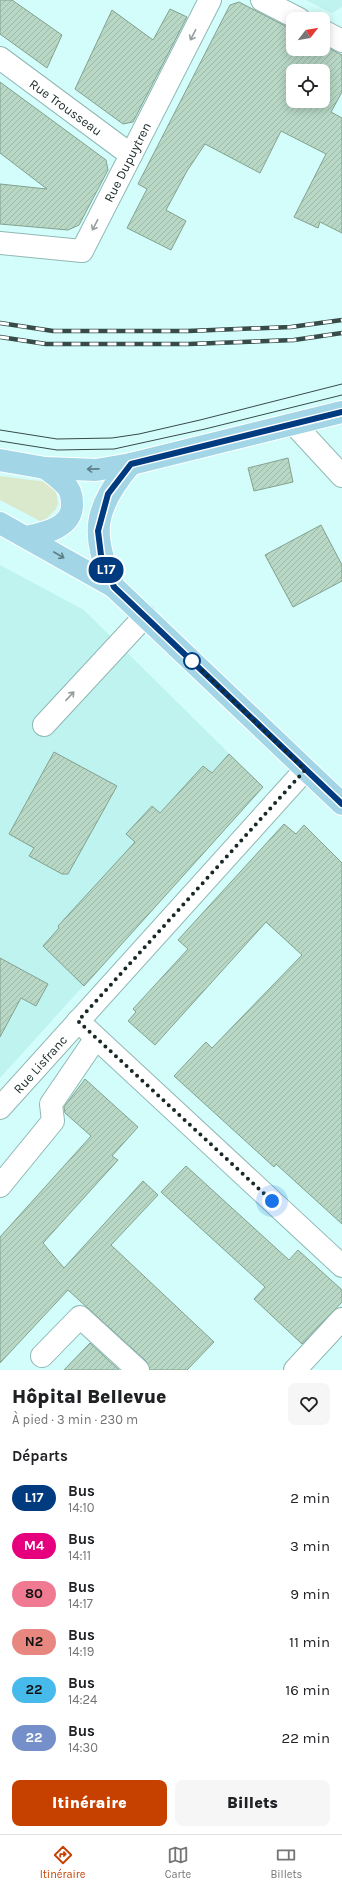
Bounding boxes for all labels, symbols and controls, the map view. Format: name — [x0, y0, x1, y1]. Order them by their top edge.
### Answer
north arrow — [286, 12, 330, 56]
map controls — [286, 12, 330, 108]
one-way arrow — [188, 28, 196, 40]
button: locate — [286, 64, 330, 108]
street label: Rue Trousseau — [26, 76, 105, 139]
street label: Rue Dupuytren — [101, 120, 154, 205]
one-way arrow — [91, 219, 98, 231]
one-way arrow — [87, 465, 100, 473]
one-way arrow — [53, 552, 65, 560]
line badge: L17 — [83, 557, 129, 583]
text: L17 — [97, 561, 115, 578]
unlabelled marker — [183, 652, 201, 670]
one-way arrow — [65, 691, 75, 701]
street label: Rue Lisfranc — [10, 1032, 70, 1096]
your location — [262, 1191, 282, 1211]
button: heart — [288, 1383, 330, 1425]
text: Hôpital Bellevue — [12, 1386, 166, 1408]
text: À pied · 3 min · 230 m — [12, 1412, 138, 1427]
text: Départs — [12, 1447, 68, 1465]
text: Bus — [68, 1482, 95, 1500]
text: L17 — [25, 1489, 43, 1506]
text: 2 min — [290, 1489, 330, 1507]
text: 14:10 — [68, 1500, 95, 1515]
text: Bus — [68, 1530, 95, 1548]
text: M4 — [24, 1537, 44, 1554]
text: 3 min — [290, 1537, 330, 1555]
text: 14:11 — [68, 1548, 91, 1563]
text: Bus — [68, 1578, 95, 1596]
text: 80 — [25, 1585, 43, 1602]
text: 9 min — [290, 1585, 330, 1603]
text: 14:17 — [68, 1596, 93, 1611]
text: Bus — [68, 1626, 95, 1644]
text: N2 — [25, 1633, 43, 1650]
text: 11 min — [289, 1633, 330, 1651]
text: 14:19 — [68, 1644, 94, 1659]
text: Bus — [68, 1674, 95, 1692]
text: 22 — [26, 1681, 42, 1698]
text: 16 min — [285, 1681, 330, 1699]
text: 14:24 — [68, 1692, 97, 1707]
text: Bus — [68, 1722, 95, 1740]
text: 22 — [26, 1729, 42, 1746]
text: 22 min — [281, 1729, 330, 1747]
text: 14:30 — [68, 1740, 98, 1755]
button: Itinéraire — [12, 1780, 167, 1826]
button: Billets — [175, 1780, 330, 1826]
tab: Itinéraire — [40, 1844, 85, 1881]
tab: Carte — [165, 1844, 191, 1881]
tab: Billets — [270, 1844, 302, 1881]

